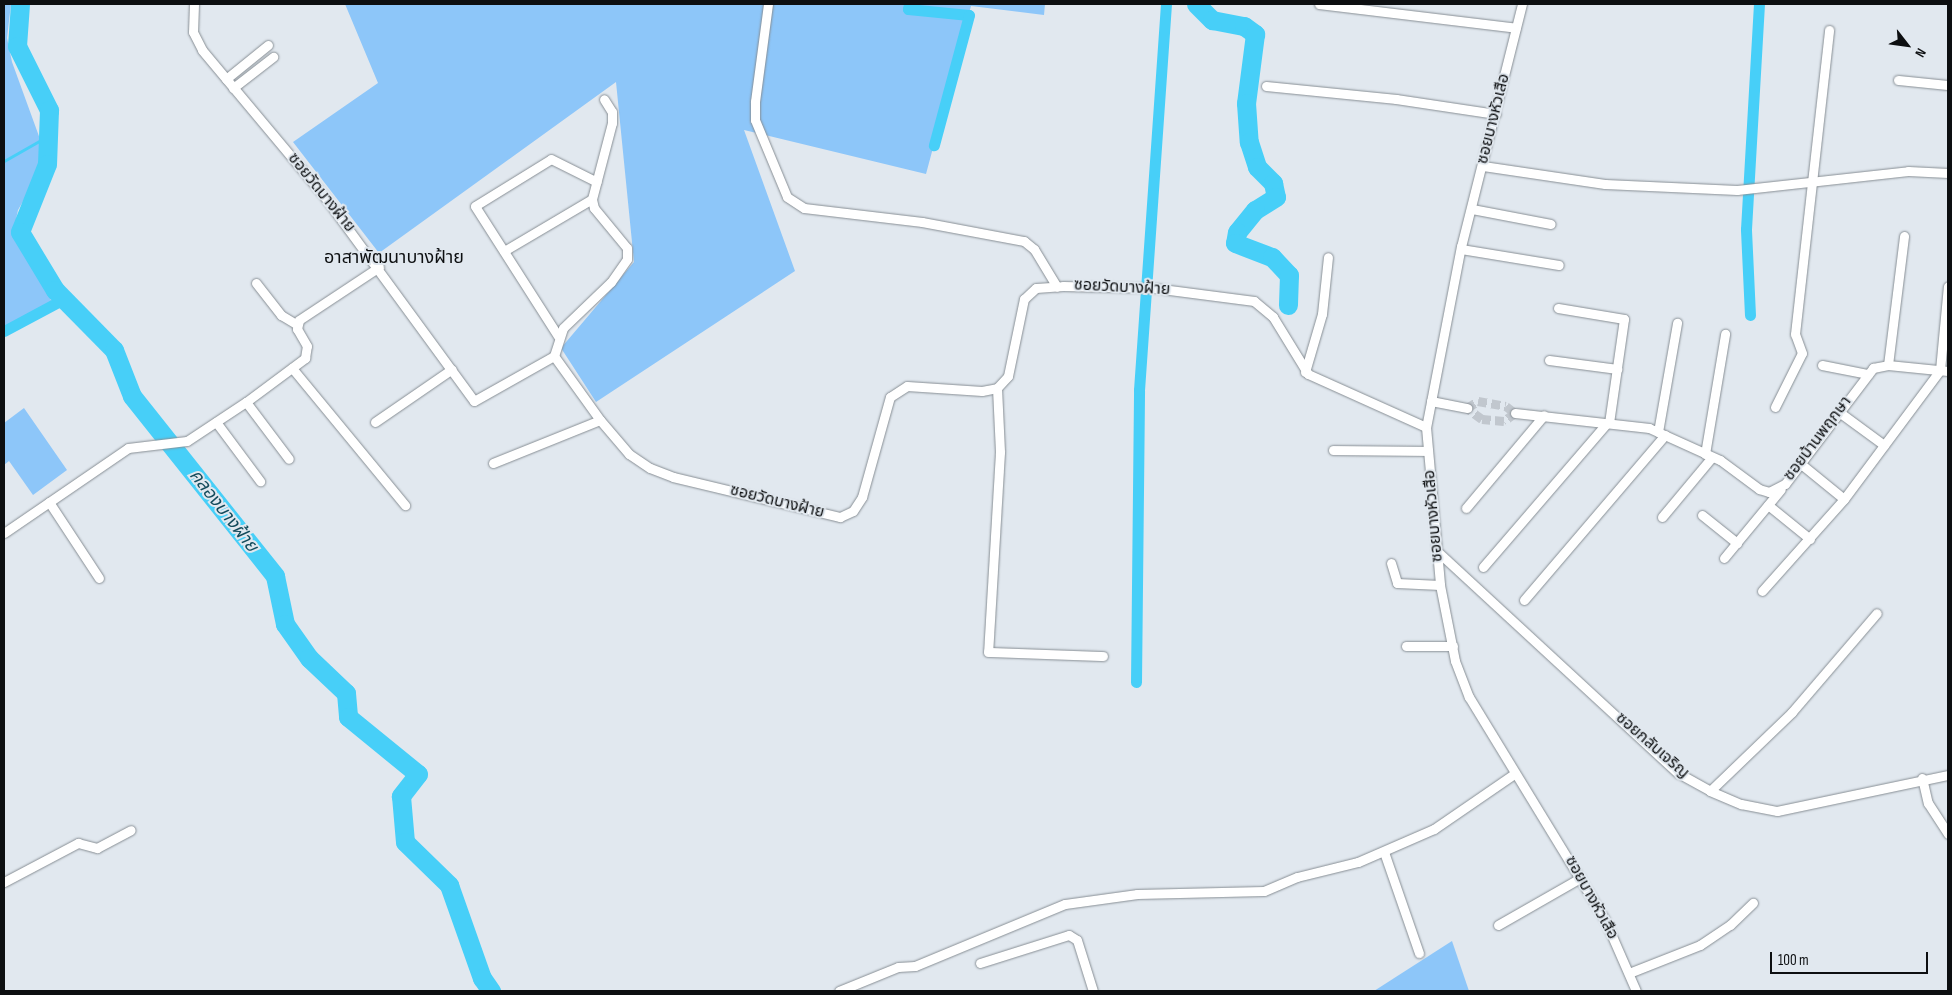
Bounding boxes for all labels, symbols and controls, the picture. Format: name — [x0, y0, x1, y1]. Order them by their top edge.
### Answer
north arrow — [1882, 20, 1932, 70]
text: N — [1911, 45, 1930, 60]
street label: ซอยบางหัวเสือ — [1473, 72, 1515, 166]
street label: ซอยวัดบางฝ้าย — [283, 149, 359, 237]
district label: อาสาพัฒนาบางฝ้าย — [324, 247, 464, 269]
street label: ซอยวัดบางฝ้าย — [1073, 276, 1171, 300]
street label: ซอยบ้านพฤกษา — [1780, 393, 1856, 485]
water label: คลองบางฝ้าย — [184, 465, 262, 557]
street label: ซอยบางหัวเสือ — [1420, 469, 1448, 563]
street label: ซอยวัดบางฝ้าย — [728, 481, 826, 523]
street label: ซอยกลับเจริญ — [1611, 709, 1693, 783]
street label: ซอยบางหัวเสือ — [1560, 853, 1622, 943]
scale bar — [1772, 942, 1930, 974]
text: 100 m — [1778, 951, 1809, 970]

